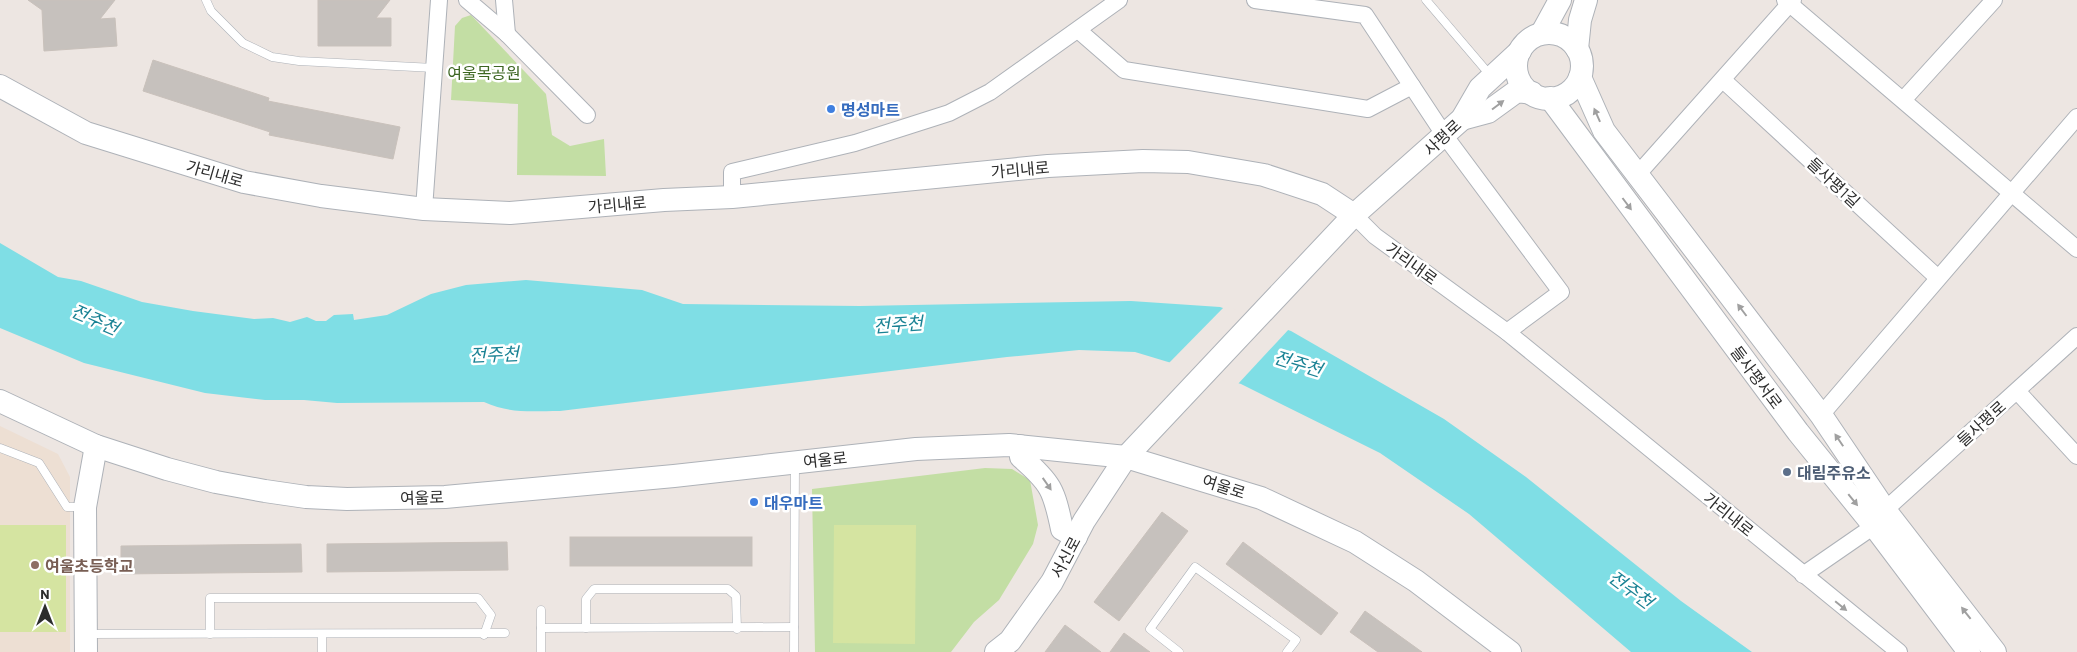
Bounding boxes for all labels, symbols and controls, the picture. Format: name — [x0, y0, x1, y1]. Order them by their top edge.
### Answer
park label: 여울목공원 — [447, 63, 521, 82]
place label: 명성마트 — [841, 100, 900, 119]
one-way arrow — [1491, 100, 1505, 110]
marker: 명성마트 — [825, 103, 837, 115]
one-way arrow — [1592, 108, 1600, 122]
street label: 사평로 — [1419, 115, 1465, 159]
street label: 들사평1길 — [1804, 153, 1864, 211]
street label: 가리내로 — [184, 156, 246, 190]
street label: 가리내로 — [990, 157, 1050, 181]
street label: 가리내로 — [587, 192, 647, 216]
one-way arrow — [1622, 197, 1632, 211]
street label: 가리내로 — [1383, 238, 1442, 288]
water label: 전주천 — [68, 299, 124, 340]
one-way arrow — [1736, 304, 1747, 317]
water label: 전주천 — [872, 311, 926, 337]
water label: 전주천 — [469, 342, 522, 366]
street label: 들사평서로 — [1727, 342, 1787, 412]
water label: 전주천 — [1271, 345, 1327, 381]
street label: 들사평로 — [1953, 396, 2009, 450]
one-way arrow — [1834, 433, 1843, 447]
street label: 여울로 — [802, 447, 848, 471]
place label: 대림주유소 — [1797, 463, 1871, 482]
marker: 대림주유소 — [1781, 466, 1793, 478]
street label: 여울로 — [1200, 470, 1248, 502]
one-way arrow — [1042, 477, 1052, 490]
street label: 여울로 — [400, 487, 445, 507]
street label: 가리내로 — [1700, 488, 1758, 540]
place label: 대우마트 — [764, 493, 823, 512]
one-way arrow — [1847, 493, 1858, 506]
marker: 대우마트 — [748, 496, 760, 508]
street label: 서신로 — [1046, 533, 1084, 581]
place label: 여울초등학교 — [45, 556, 134, 575]
marker: 여울초등학교 — [29, 559, 41, 571]
water label: 전주천 — [1605, 565, 1659, 614]
north arrow — [20, 582, 70, 632]
text: N — [40, 585, 50, 602]
one-way arrow — [1834, 600, 1847, 611]
one-way arrow — [1960, 607, 1971, 620]

